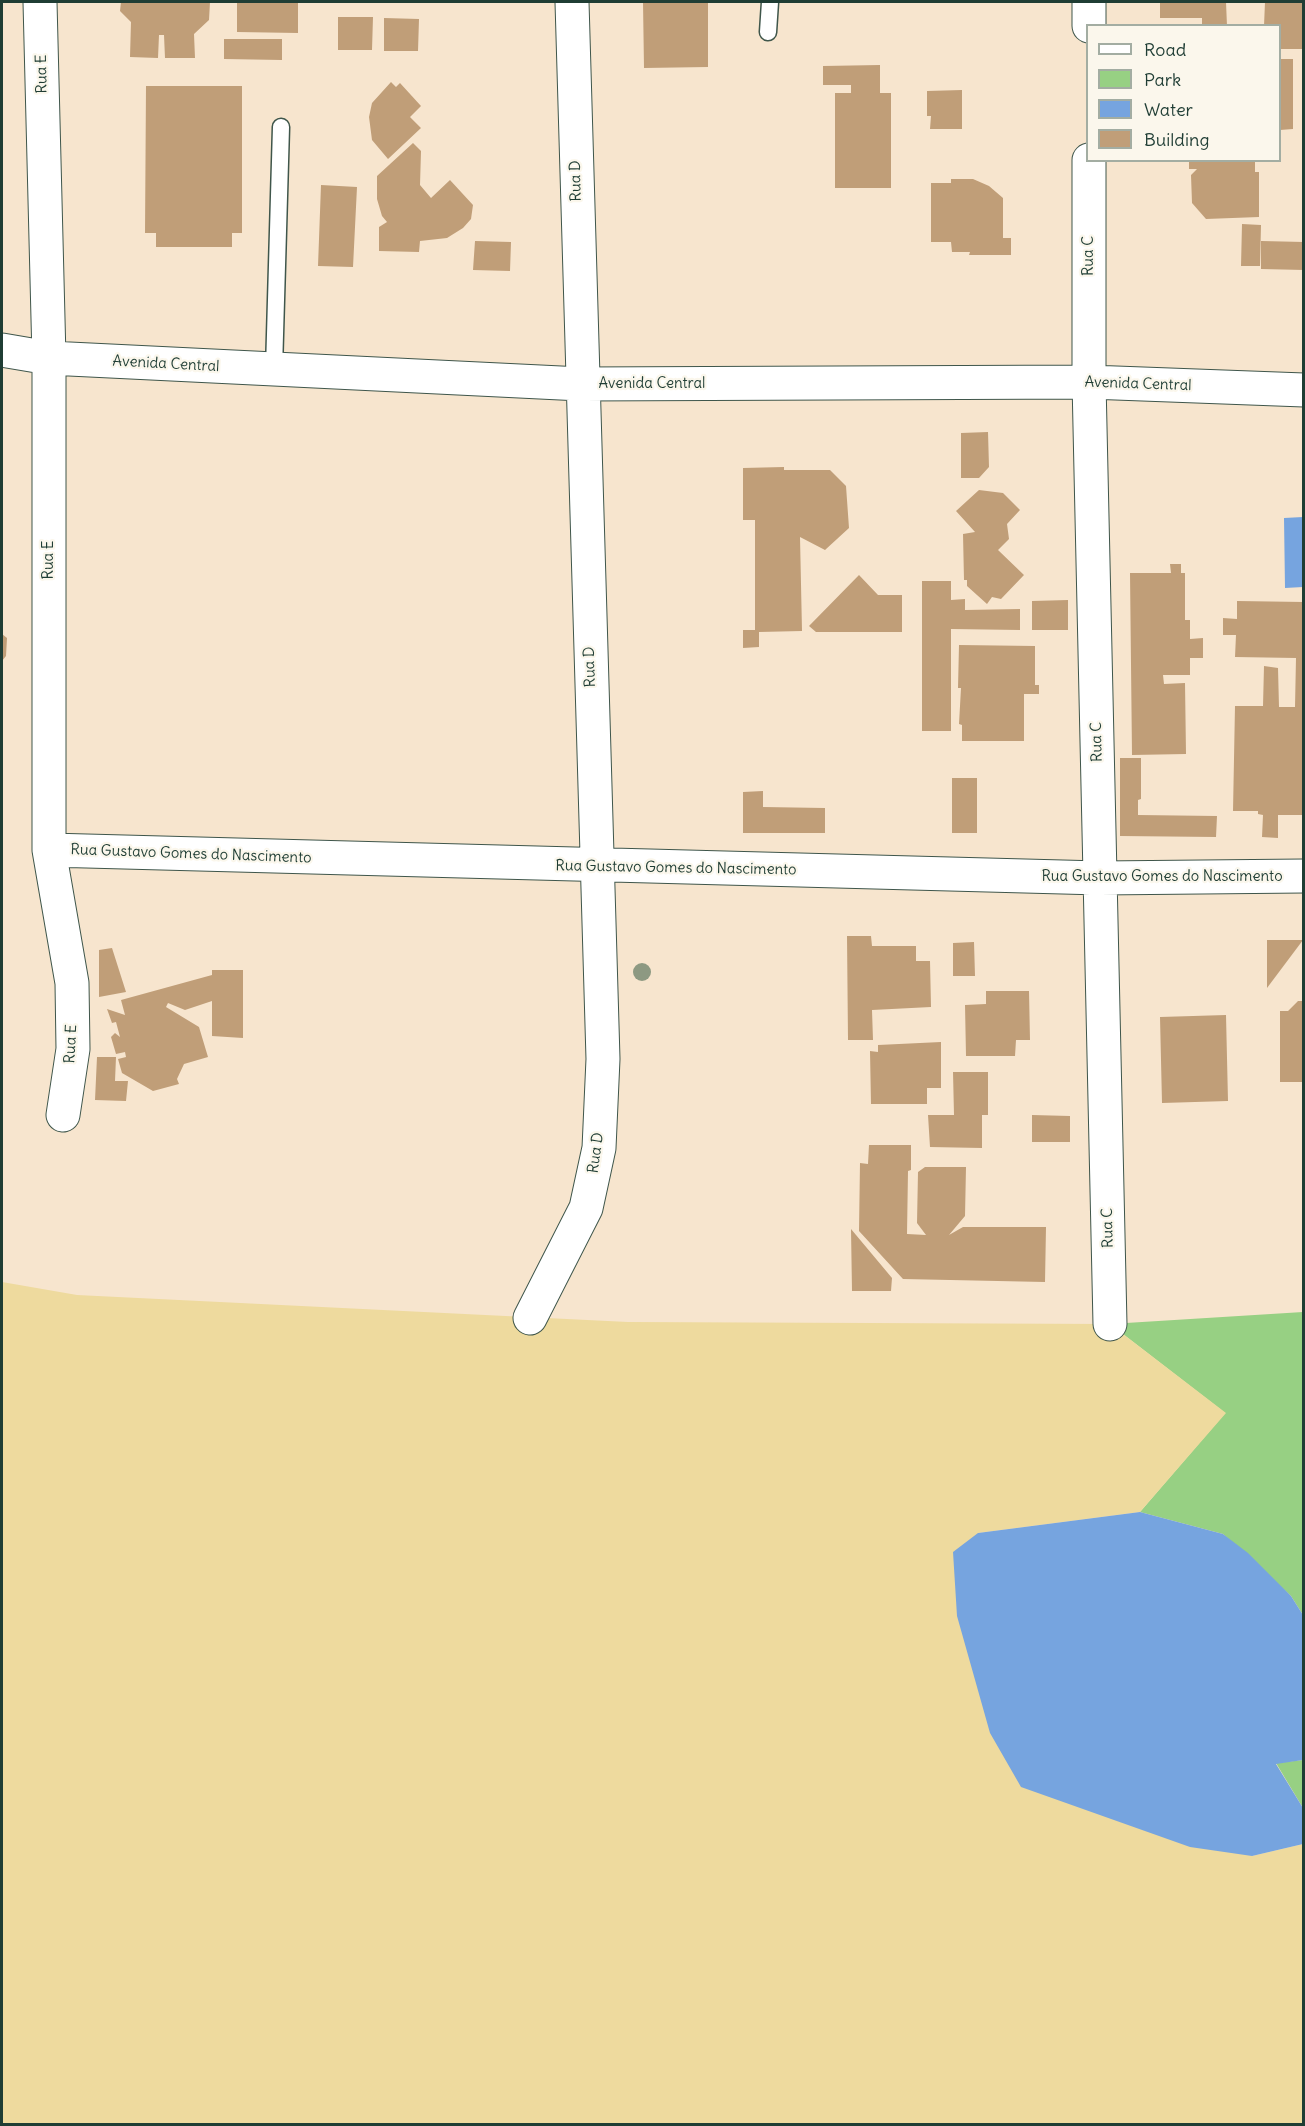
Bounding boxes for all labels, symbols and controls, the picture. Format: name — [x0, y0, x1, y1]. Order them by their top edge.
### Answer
legend — [1086, 24, 1281, 162]
text: Road — [1144, 38, 1186, 61]
street label: Rua E — [33, 54, 51, 94]
text: Park — [1144, 68, 1181, 91]
text: Water — [1144, 98, 1193, 121]
text: Building — [1144, 128, 1209, 151]
street label: Rua D — [567, 160, 585, 202]
street label: Rua C — [1080, 236, 1098, 276]
street label: Avenida Central — [112, 352, 220, 376]
street label: Avenida Central — [1084, 373, 1192, 395]
street label: Avenida Central — [599, 375, 705, 393]
street label: Rua E — [40, 540, 58, 580]
street label: Rua D — [580, 646, 600, 688]
street label: Rua C — [1088, 722, 1106, 762]
street label: Rua Gustavo Gomes do Nascimento — [70, 841, 312, 867]
street label: Rua Gustavo Gomes do Nascimento — [555, 857, 797, 879]
street label: Rua Gustavo Gomes do Nascimento — [1041, 868, 1283, 886]
street label: Rua E — [61, 1024, 81, 1064]
street label: Rua D — [584, 1131, 608, 1175]
street label: Rua C — [1099, 1208, 1117, 1248]

